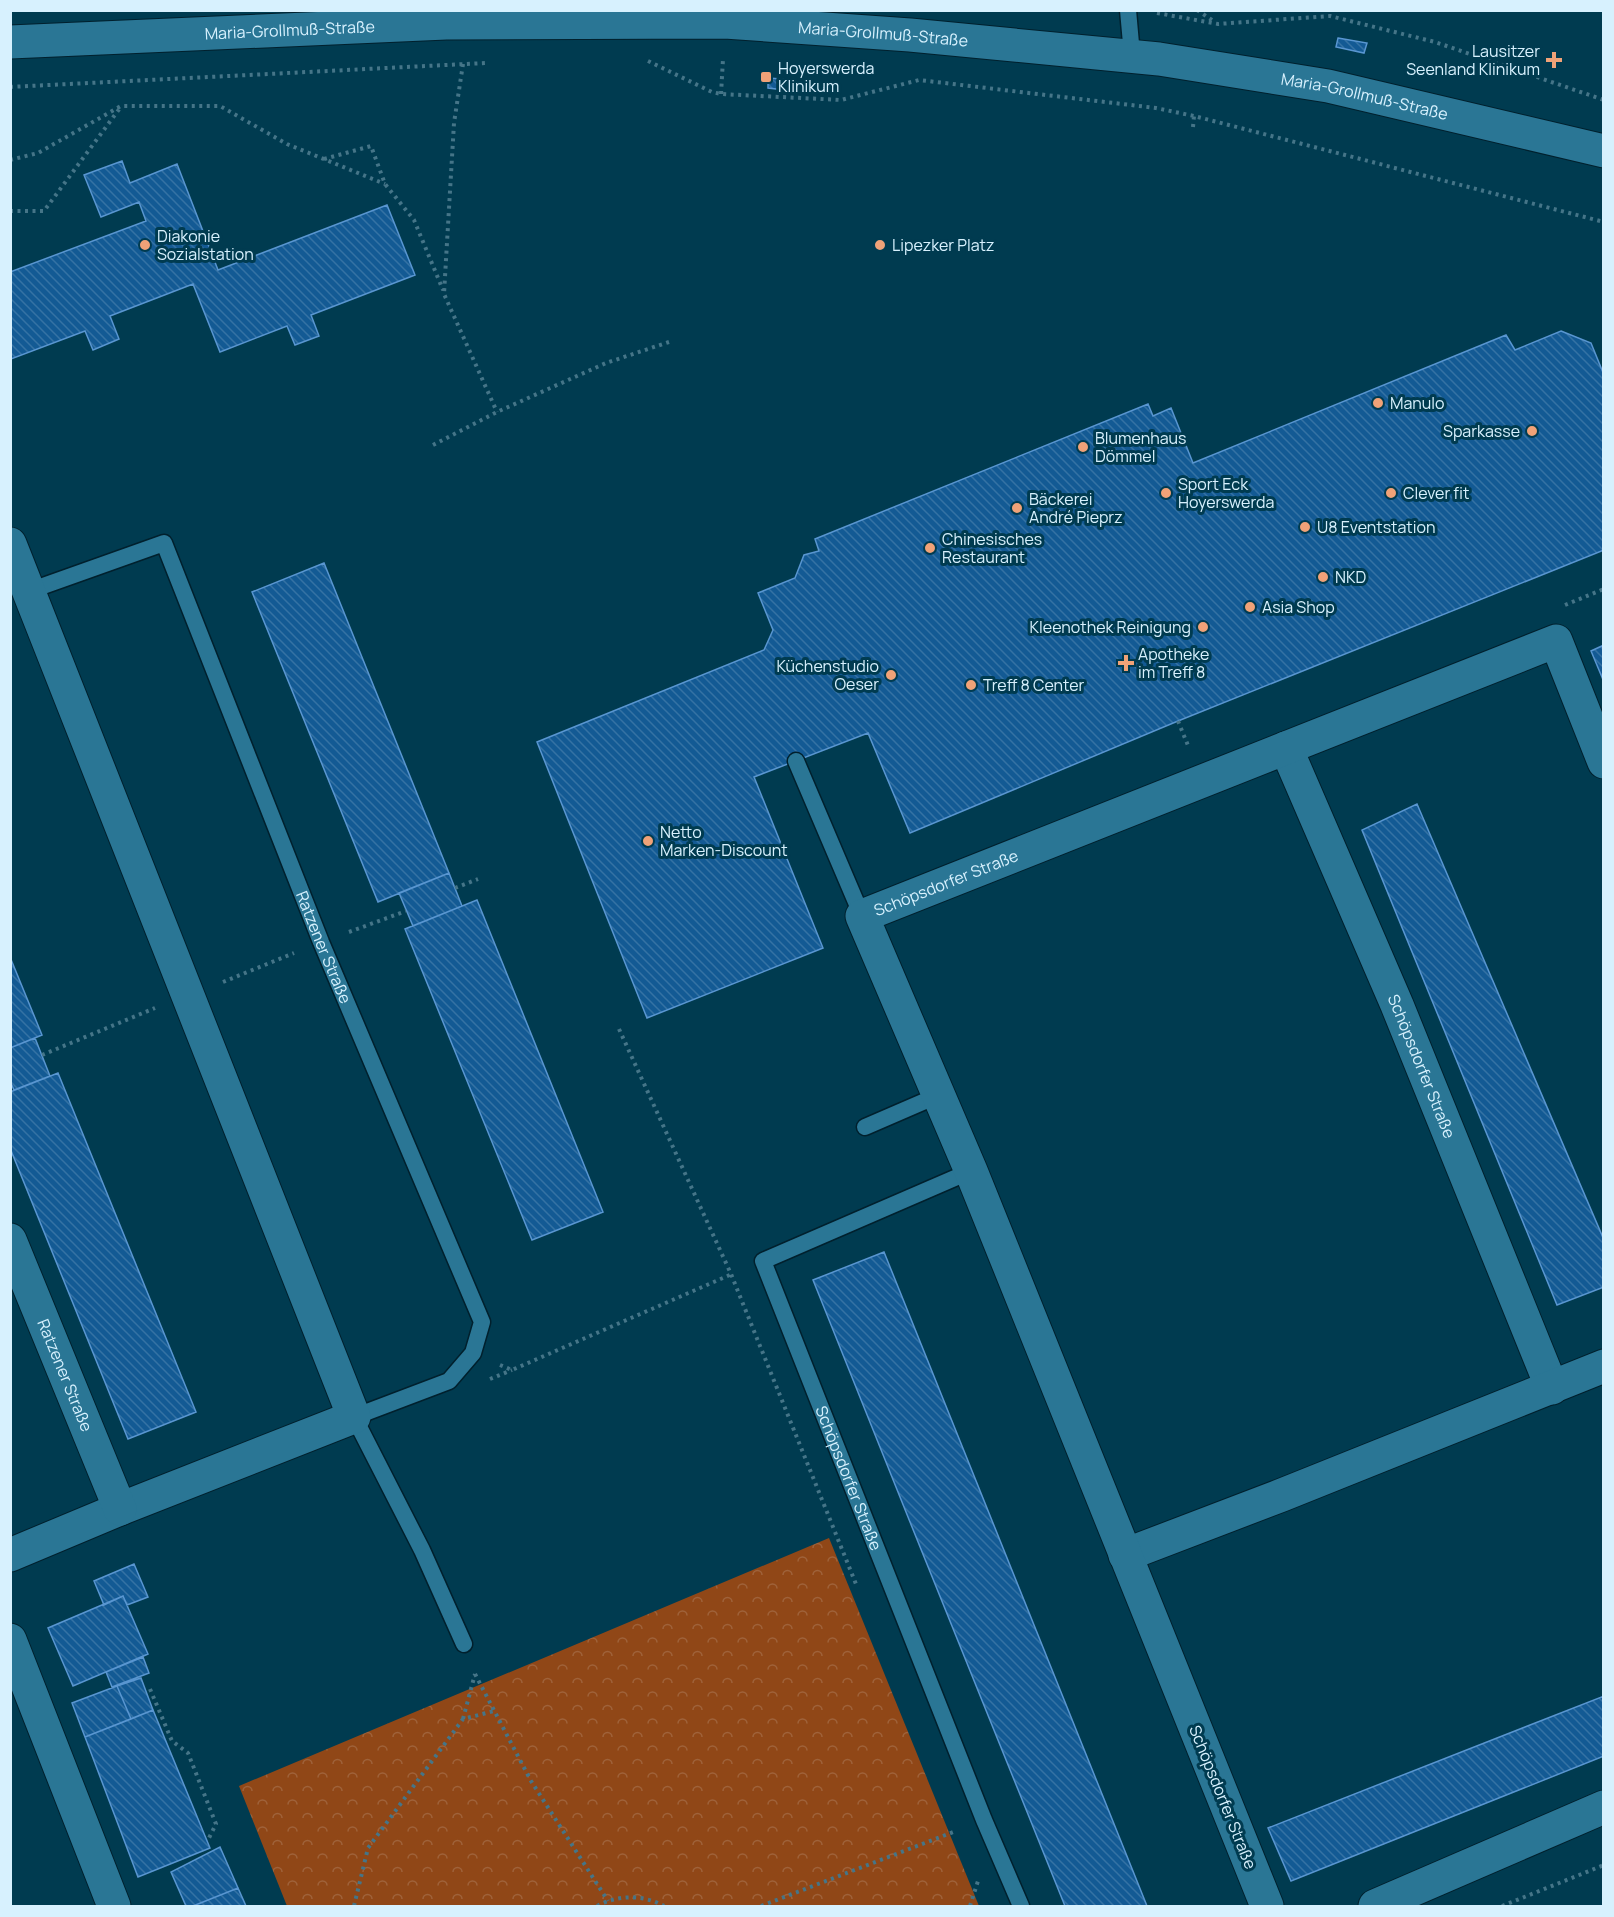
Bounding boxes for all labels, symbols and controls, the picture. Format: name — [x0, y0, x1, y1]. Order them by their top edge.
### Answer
street label: Maria-Grollmuß-Straße — [204, 15, 375, 45]
street label: Maria-Grollmuß-Straße — [797, 16, 969, 52]
place label: Lausitzer Seenland Klinikum — [1406, 40, 1540, 80]
marker: Lausitzer Seenland Klinikum — [1545, 51, 1563, 69]
place label: Hoyerswerda Klinikum — [778, 57, 874, 97]
street label: Maria-Grollmuß-Straße — [1280, 68, 1450, 125]
marker: Hoyerswerda Klinikum — [759, 70, 773, 84]
place label: Diakonie Sozialstation — [157, 225, 254, 265]
place label: Lipezker Platz — [892, 234, 994, 256]
marker: Diakonie Sozialstation — [138, 238, 152, 252]
marker: Lipezker Platz — [873, 238, 887, 252]
place label: Manulo — [1390, 392, 1445, 414]
marker: Manulo — [1371, 396, 1385, 410]
place label: Sparkasse — [1443, 420, 1520, 442]
marker: Sparkasse — [1525, 424, 1539, 438]
place label: Blumenhaus Dömmel — [1095, 427, 1186, 467]
marker: Blumenhaus Dömmel — [1076, 440, 1090, 454]
place label: Sport Eck Hoyerswerda — [1178, 473, 1274, 513]
place label: Clever fit — [1403, 482, 1469, 504]
marker: Sport Eck Hoyerswerda — [1159, 486, 1173, 500]
marker: Clever fit — [1384, 486, 1398, 500]
place label: Bäckerei André Pieprz — [1029, 488, 1123, 528]
marker: Bäckerei André Pieprz — [1010, 501, 1024, 515]
place label: U8 Eventstation — [1317, 516, 1435, 538]
marker: U8 Eventstation — [1298, 520, 1312, 534]
place label: Chinesisches Restaurant — [942, 528, 1042, 568]
marker: Chinesisches Restaurant — [923, 541, 937, 555]
place label: NKD — [1335, 566, 1366, 588]
marker: NKD — [1316, 570, 1330, 584]
place label: Asia Shop — [1262, 596, 1335, 618]
marker: Asia Shop — [1243, 600, 1257, 614]
place label: Kleenothek Reinigung — [1030, 616, 1191, 638]
marker: Kleenothek Reinigung — [1196, 620, 1210, 634]
place label: Apotheke im Treff 8 — [1138, 643, 1209, 683]
place label: Küchenstudio Oeser — [777, 655, 879, 695]
marker: Apotheke im Treff 8 — [1119, 656, 1133, 670]
marker: Küchenstudio Oeser — [884, 668, 898, 682]
place label: Treff 8 Center — [983, 674, 1084, 696]
marker: Treff 8 Center — [964, 678, 978, 692]
place label: Netto Marken-Discount — [660, 821, 788, 861]
marker: Netto Marken-Discount — [641, 834, 655, 848]
street label: Schöpsdorfer Straße — [871, 844, 1021, 921]
street label: Ratzener Straße — [291, 888, 357, 1007]
street label: Schöpsdorfer Straße — [1383, 991, 1461, 1142]
street label: Ratzener Straße — [32, 1316, 98, 1435]
street label: Schöpsdorfer Straße — [810, 1403, 887, 1553]
street label: Schöpsdorfer Straße — [1184, 1722, 1262, 1872]

